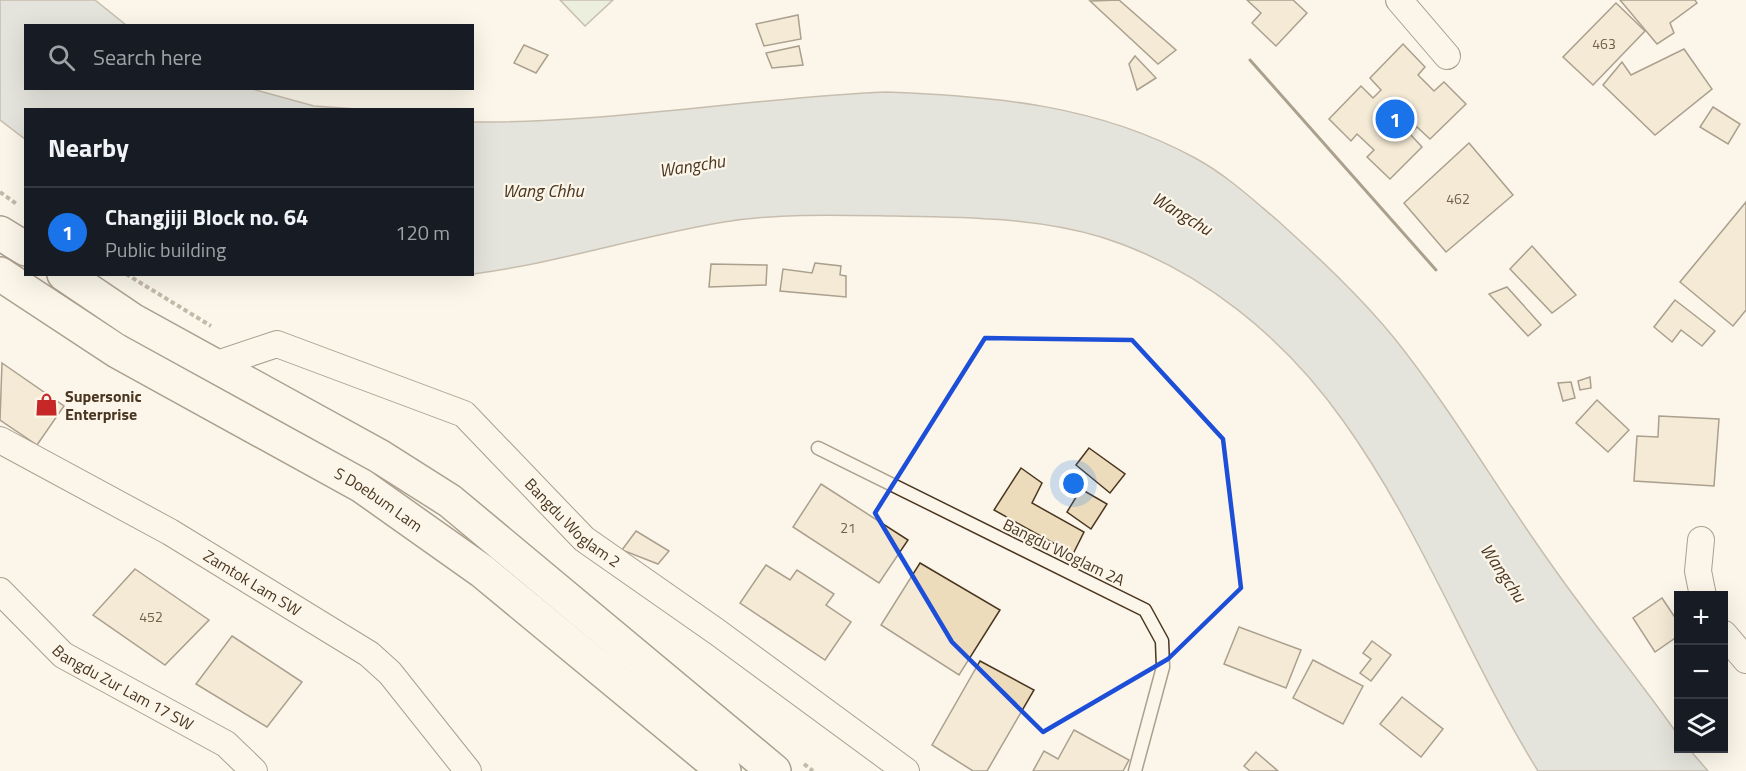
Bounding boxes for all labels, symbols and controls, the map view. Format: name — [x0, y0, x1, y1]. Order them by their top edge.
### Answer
search box — [24, 24, 474, 90]
house number: 463 — [1592, 33, 1616, 54]
text: Search here — [93, 40, 202, 74]
icon: search — [45, 41, 78, 74]
pin: 1 — [1376, 96, 1414, 142]
text: Nearby — [48, 128, 129, 167]
water label: Wangchu — [657, 147, 728, 184]
water label: Wang Chhu — [503, 177, 584, 204]
water label: Wangchu — [1147, 185, 1218, 243]
house number: 462 — [1446, 188, 1470, 209]
text: Changjiji Block no. 64 — [105, 200, 308, 234]
text: 1 — [62, 217, 73, 248]
text: 120 m — [395, 217, 450, 248]
text: Public building — [105, 234, 226, 265]
place label: Supersonic Enterprise — [65, 384, 142, 426]
shop icon: Supersonic Enterprise — [34, 392, 60, 418]
street label: S Doebum Lam — [330, 461, 428, 538]
your location — [1059, 469, 1088, 498]
street label: Bangdu Woglam 2 — [519, 472, 626, 573]
street label: Bangdu Woglam 2A — [999, 512, 1129, 592]
house number: 21 — [840, 517, 856, 538]
water label: Wangchu — [1474, 538, 1534, 609]
street label: Zamtok Lam SW — [199, 543, 306, 622]
map controls — [1674, 591, 1728, 753]
button: + — [1674, 591, 1728, 645]
house number: 452 — [139, 606, 163, 627]
street label: Bangdu Zur Lam 17 SW — [47, 639, 198, 736]
button: − — [1674, 645, 1728, 699]
button: layers — [1674, 699, 1728, 753]

